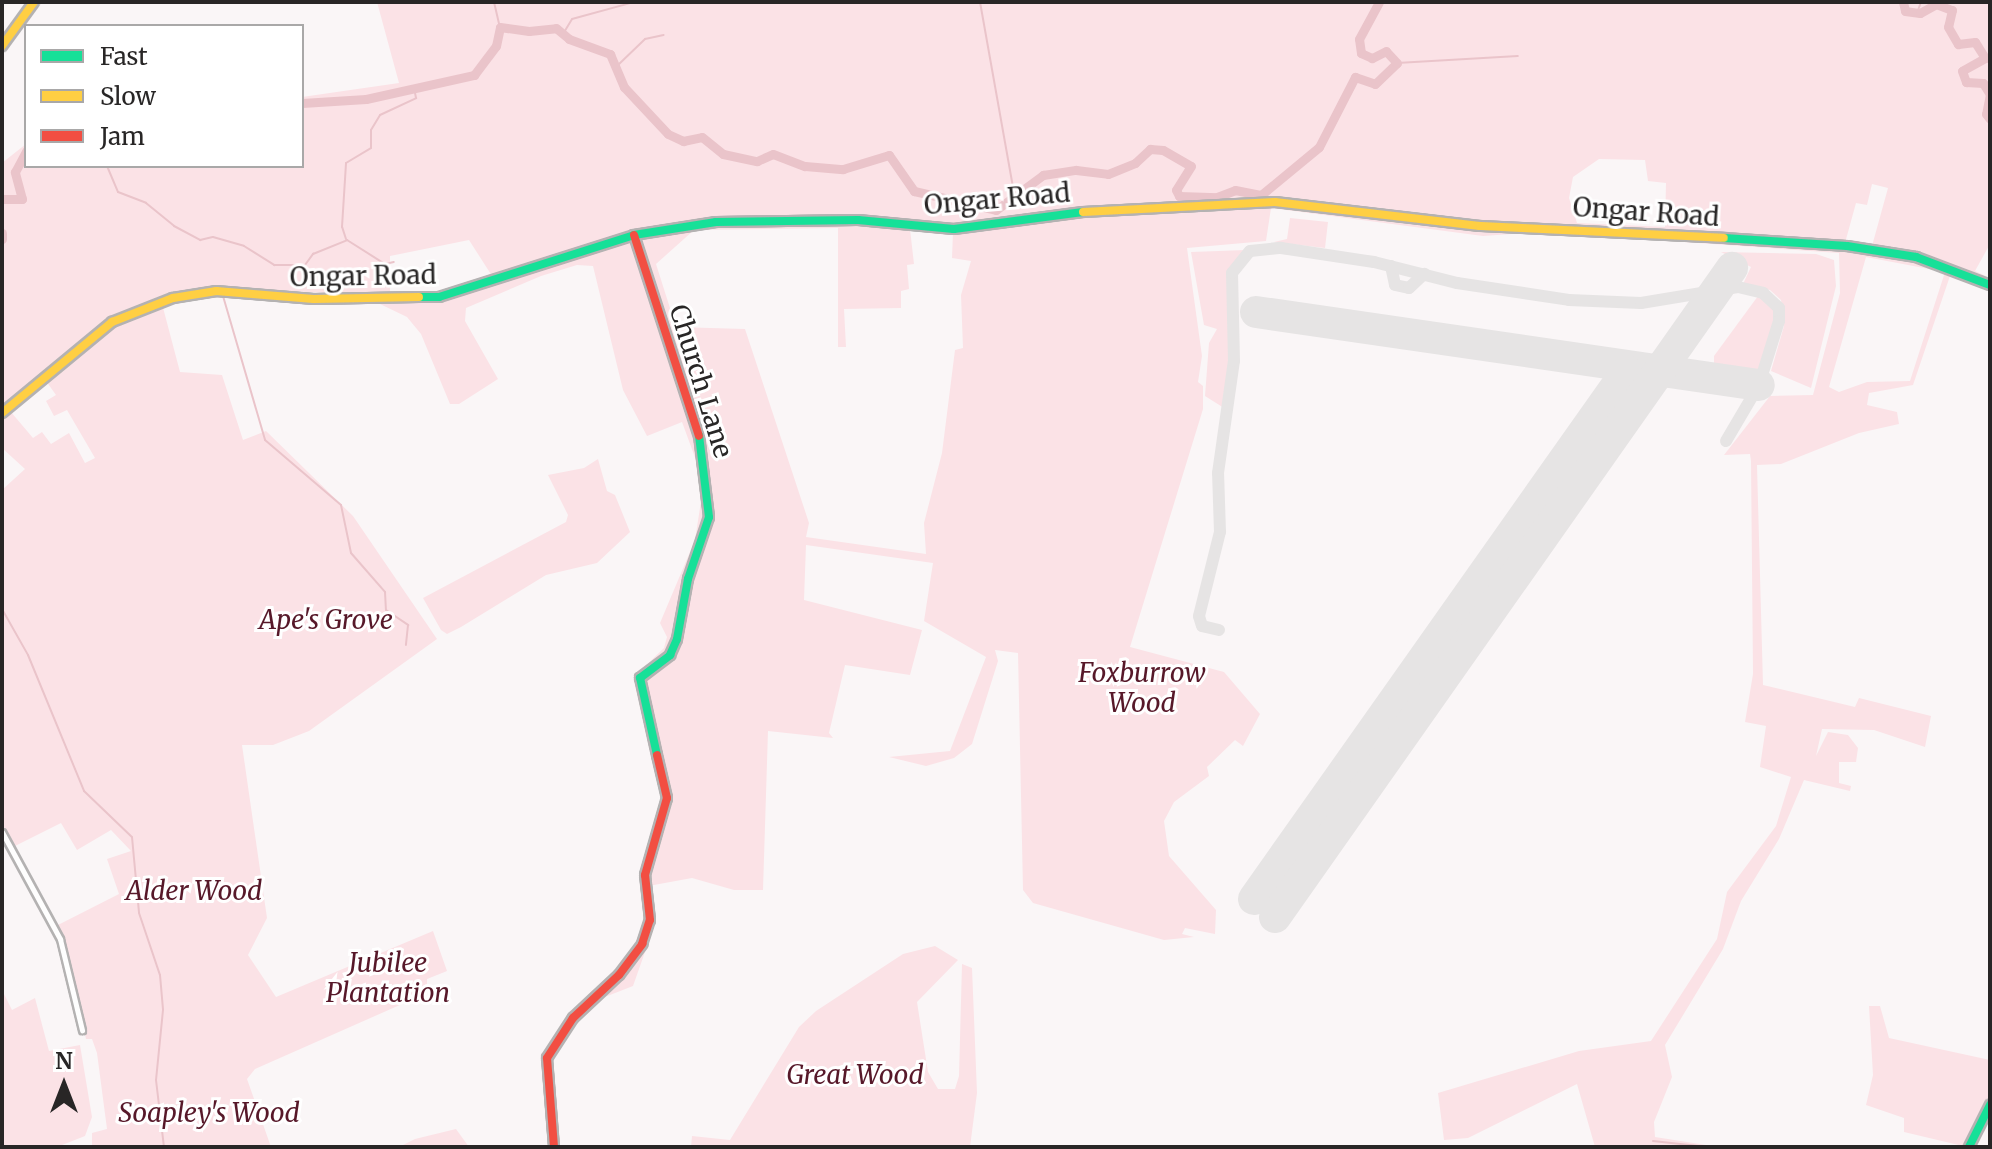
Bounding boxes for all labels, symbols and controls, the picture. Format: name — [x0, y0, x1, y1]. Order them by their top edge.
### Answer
legend — [24, 24, 304, 168]
text: Fast — [100, 41, 148, 72]
text: Slow — [100, 81, 156, 112]
text: Jam — [100, 121, 145, 152]
street label: Ongar Road — [923, 177, 1071, 221]
street label: Ongar Road — [1572, 191, 1720, 233]
street label: Ongar Road — [289, 259, 437, 293]
street label: Church Lane — [663, 301, 739, 461]
park label: Ape's Grove — [259, 604, 393, 636]
park label: Foxburrow Wood — [1078, 657, 1206, 718]
park label: Alder Wood — [126, 875, 262, 907]
park label: Jubilee Plantation — [326, 947, 450, 1008]
north arrow — [24, 1045, 104, 1125]
text: N — [55, 1047, 73, 1075]
park label: Great Wood — [786, 1059, 924, 1091]
park label: Soapley's Wood — [118, 1097, 300, 1129]

